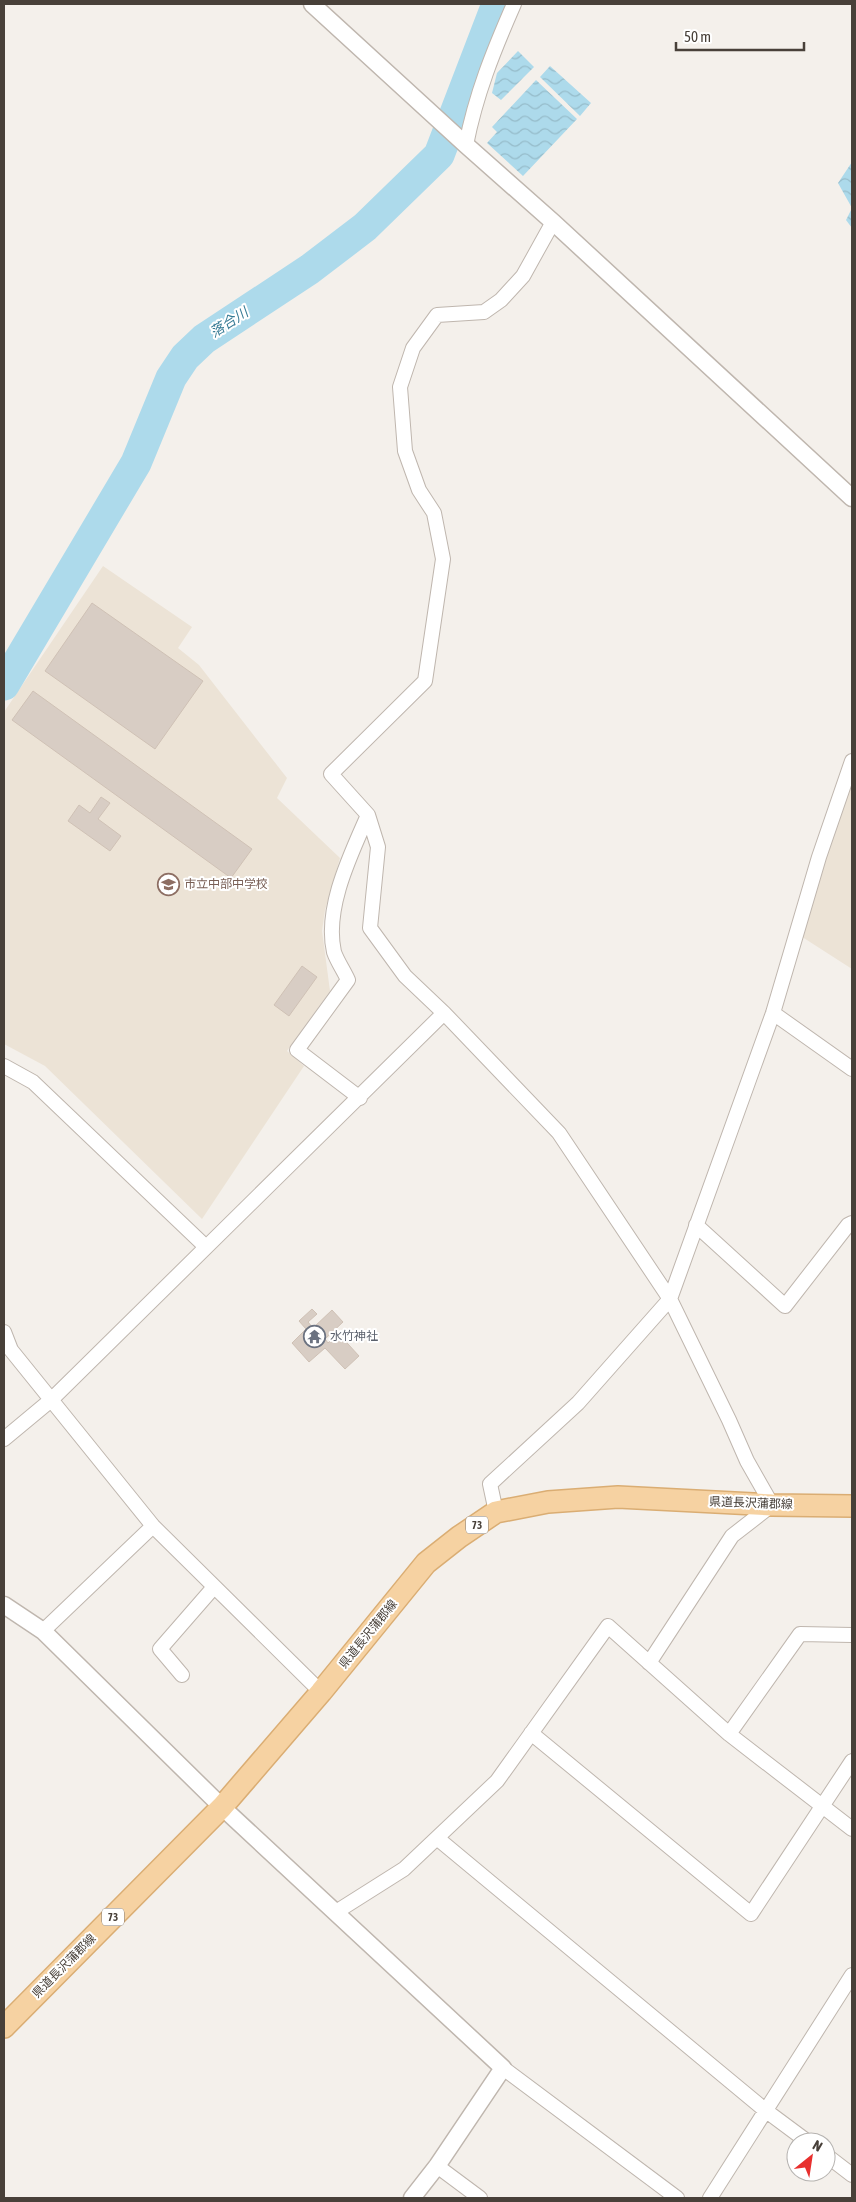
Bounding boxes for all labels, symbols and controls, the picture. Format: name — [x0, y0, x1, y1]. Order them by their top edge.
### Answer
scale bar — [676, 20, 804, 52]
text: 50 m — [684, 28, 711, 45]
water label: 落合川 — [207, 303, 253, 340]
school or university icon: 市立中部中学校 — [156, 872, 180, 896]
place label: 市立中部中学校 — [184, 877, 268, 891]
temple icon: 水竹神社 — [302, 1324, 326, 1348]
place label: 水竹神社 — [330, 1329, 378, 1343]
street label: 県道長沢蒲郡線 — [709, 1495, 793, 1511]
road number: 73 — [466, 1516, 488, 1534]
street label: 県道長沢蒲郡線 — [336, 1597, 400, 1671]
road number: 73 — [102, 1908, 124, 1925]
street label: 県道長沢蒲郡線 — [29, 1931, 99, 2001]
north arrow — [786, 2132, 836, 2182]
text: N — [810, 2137, 825, 2155]

